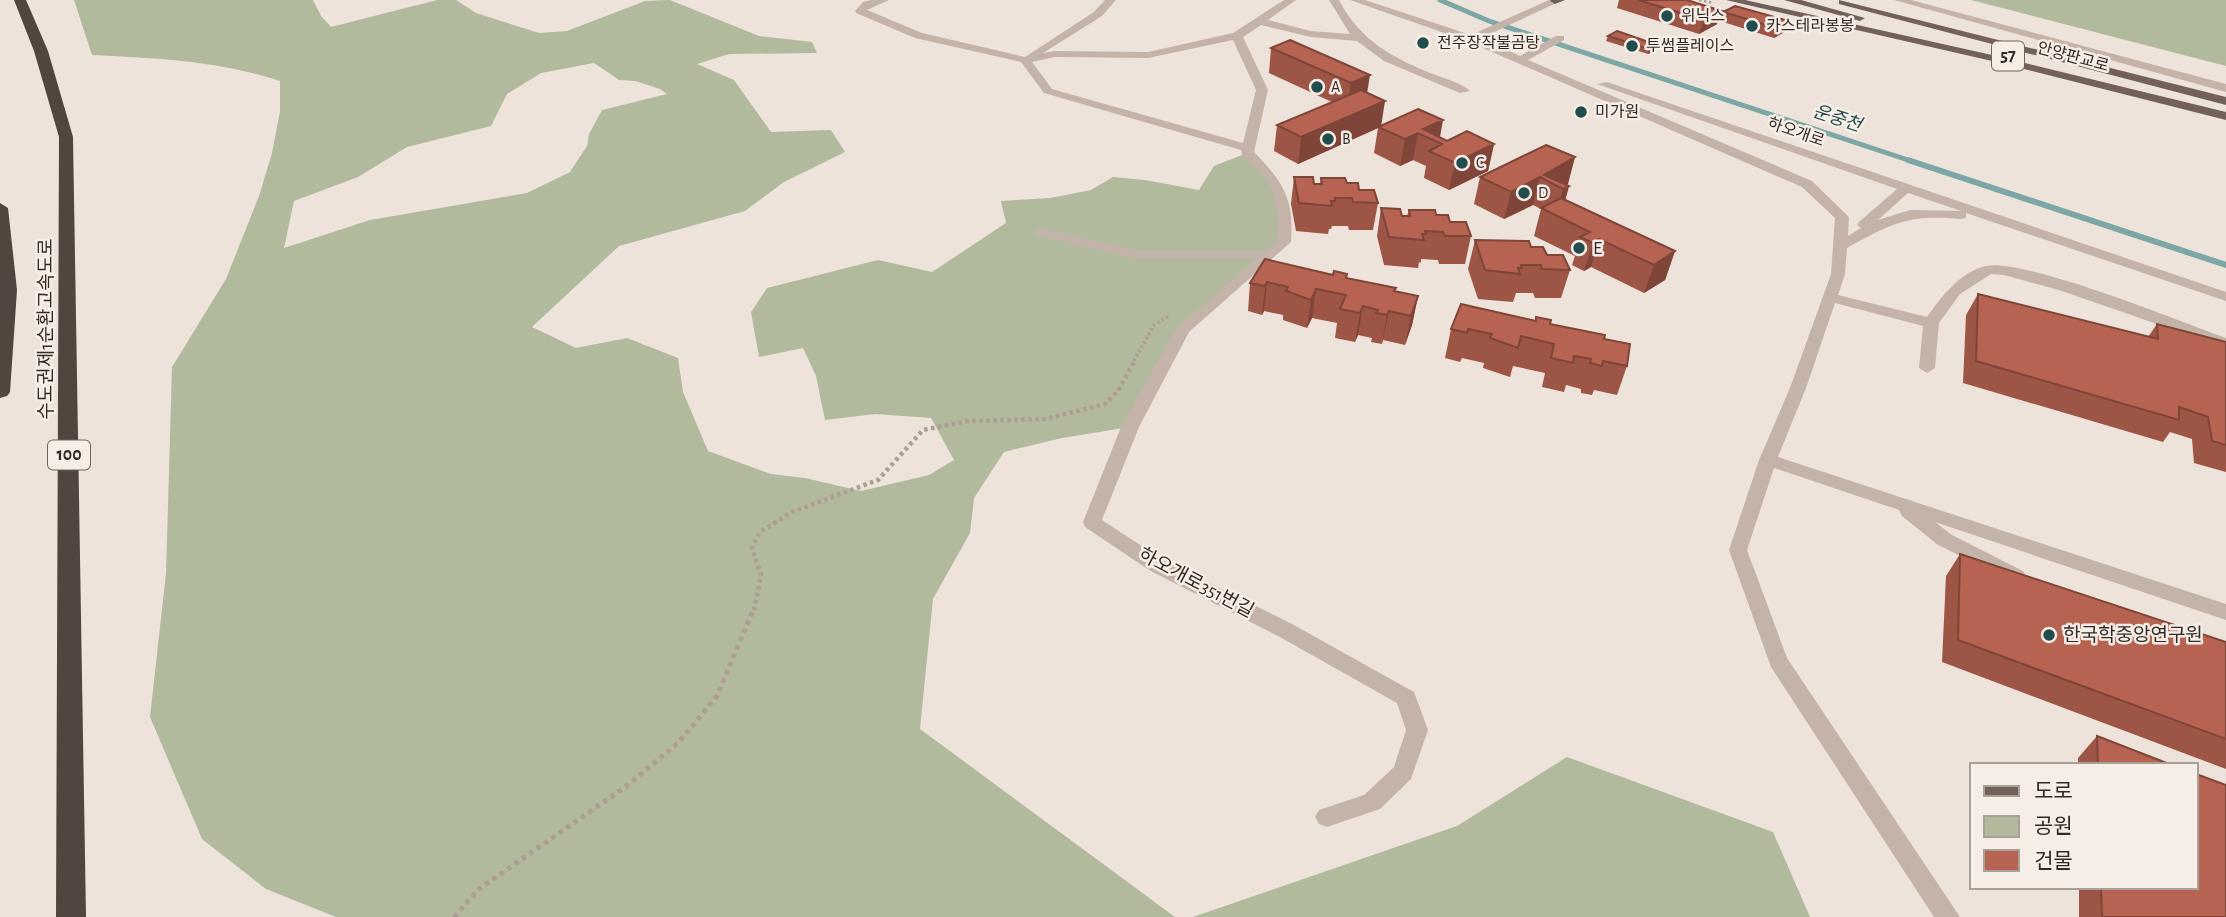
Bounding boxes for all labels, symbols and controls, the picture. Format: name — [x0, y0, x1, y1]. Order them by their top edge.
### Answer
marker: 위닉스 — [1659, 8, 1675, 24]
place label: 위닉스 — [1681, 8, 1725, 24]
marker: 카스테라봉봉 — [1744, 18, 1760, 34]
place label: 카스테라봉봉 — [1766, 18, 1854, 34]
marker: 전주장작불곰탕 — [1415, 35, 1431, 51]
place label: 전주장작불곰탕 — [1437, 35, 1540, 51]
marker: 투썸플레이스 — [1624, 38, 1640, 54]
place label: 투썸플레이스 — [1646, 38, 1734, 54]
street label: 안양판교로 — [2035, 40, 2111, 74]
road number: 57 — [1992, 42, 2024, 70]
marker: A — [1309, 79, 1325, 95]
place label: A — [1331, 79, 1340, 95]
water label: 운중천 — [1811, 102, 1866, 136]
marker: 미가원 — [1573, 104, 1589, 120]
place label: 미가원 — [1595, 104, 1639, 120]
street label: 하오개로 — [1766, 115, 1827, 149]
marker: B — [1320, 131, 1336, 147]
place label: B — [1342, 131, 1351, 147]
marker: C — [1454, 155, 1470, 171]
place label: C — [1476, 155, 1484, 171]
marker: D — [1516, 185, 1532, 201]
place label: D — [1538, 185, 1548, 201]
street label: 수도권제1순환고속도로 — [36, 238, 56, 420]
place label: E — [1593, 239, 1602, 258]
marker: E — [1571, 240, 1587, 256]
road number: 100 — [48, 440, 90, 470]
street label: 하오개로351번길 — [1135, 544, 1257, 621]
place label: 한국학중앙연구원 — [2063, 625, 2203, 645]
marker: 한국학중앙연구원 — [2041, 627, 2057, 643]
legend — [1970, 763, 2198, 889]
text: 도로 — [2034, 781, 2073, 802]
text: 공원 — [2034, 815, 2073, 837]
text: 건물 — [2034, 850, 2073, 872]

